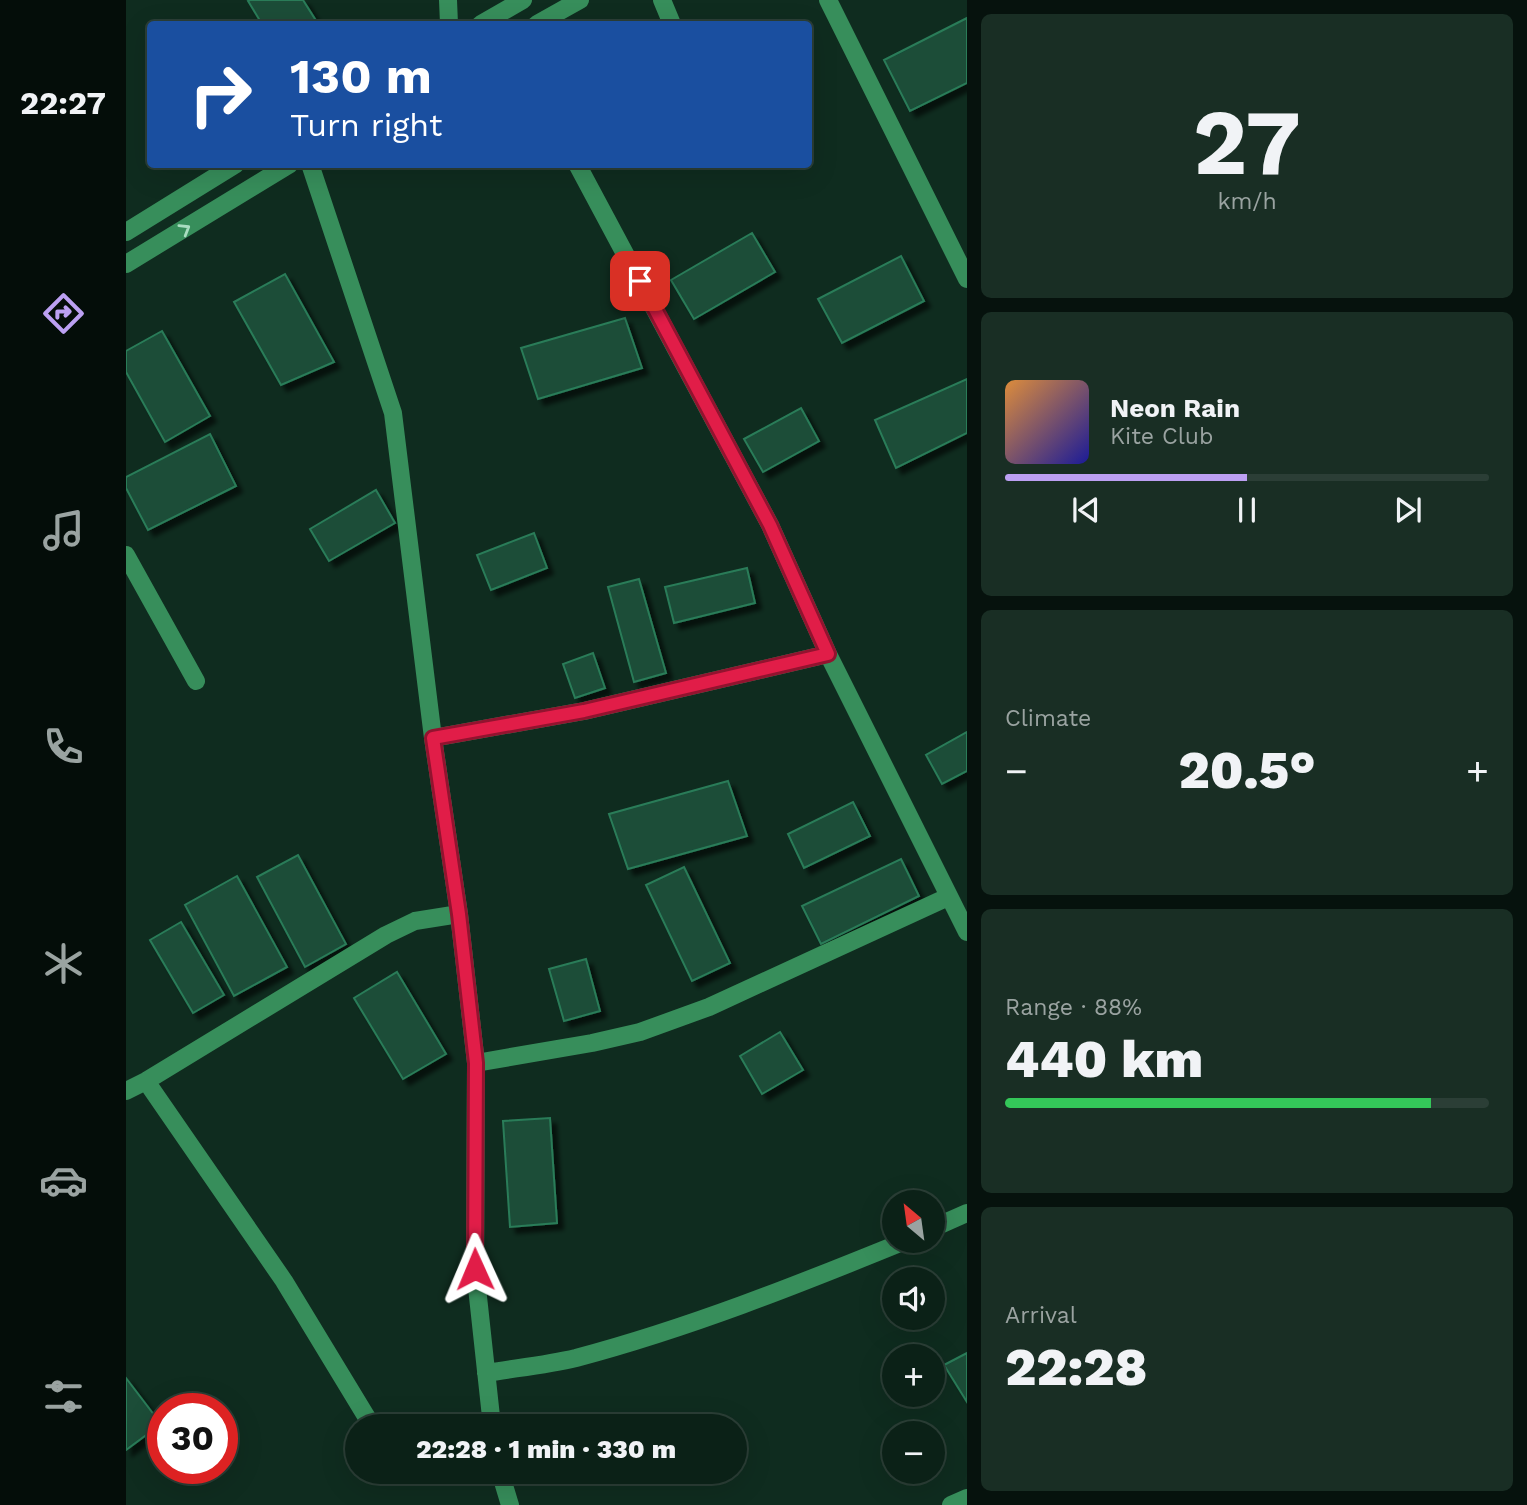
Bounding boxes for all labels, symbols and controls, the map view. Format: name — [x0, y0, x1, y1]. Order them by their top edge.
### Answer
text: 130 m — [290, 47, 432, 105]
icon: right — [175, 49, 266, 140]
text: 22:27 — [20, 84, 106, 122]
text: 27 — [1193, 89, 1301, 196]
text: Turn right — [290, 106, 442, 144]
text: km/h — [1217, 188, 1277, 215]
one-way arrow — [177, 224, 190, 237]
pin — [610, 251, 670, 311]
icon: arrive — [621, 262, 659, 300]
icon: directions — [39, 289, 88, 338]
text: Neon Rain — [1110, 393, 1240, 423]
text: Kite Club — [1110, 423, 1213, 450]
icon: previous — [1067, 491, 1105, 529]
icon: pause — [1228, 491, 1266, 529]
icon: next — [1389, 491, 1427, 529]
icon: music — [39, 506, 88, 555]
text: Climate — [1005, 705, 1091, 732]
icon: phone — [39, 722, 88, 771]
text: 20.5° — [1178, 740, 1316, 801]
text: − — [1005, 749, 1028, 793]
text: + — [1466, 749, 1489, 793]
icon: climate — [39, 939, 88, 988]
text: Range · 88% — [1005, 994, 1142, 1021]
text: 440 km — [1005, 1029, 1203, 1090]
icon: car — [39, 1156, 88, 1205]
north arrow — [882, 1190, 945, 1253]
map controls — [882, 1190, 945, 1484]
position arrow — [438, 1232, 512, 1306]
button: sound — [882, 1267, 945, 1330]
text: Arrival — [1005, 1302, 1077, 1329]
text: 22:28 — [1005, 1337, 1147, 1398]
button: + — [882, 1344, 945, 1407]
icon: filters — [39, 1372, 88, 1421]
speed limit sign: 30 — [147, 1393, 238, 1484]
button: − — [882, 1421, 945, 1484]
text: 22:28 · 1 min · 330 m — [416, 1434, 676, 1464]

